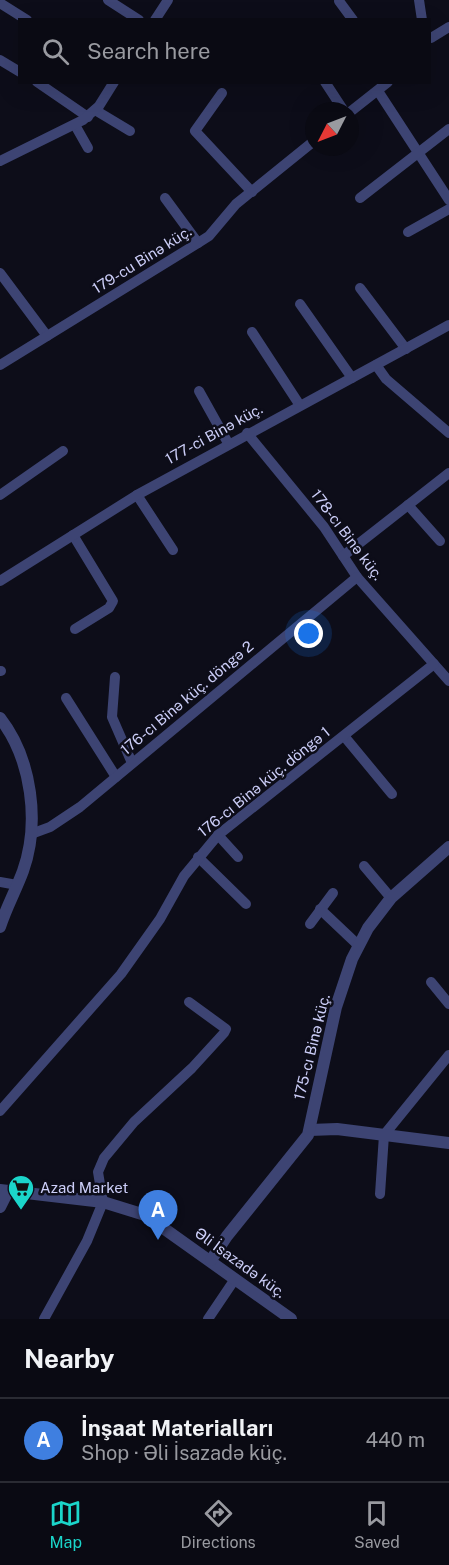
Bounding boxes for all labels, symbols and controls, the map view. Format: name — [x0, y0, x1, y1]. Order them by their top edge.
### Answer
search box — [18, 18, 431, 84]
icon: search — [39, 35, 72, 68]
text: Search here — [87, 38, 211, 64]
north arrow — [305, 102, 359, 156]
street label: 179-cu Binə küç. — [89, 222, 194, 297]
street label: 177-ci Binə küç. — [162, 400, 265, 467]
street label: 178-cı Binə küç. — [308, 486, 387, 583]
your location — [294, 619, 323, 648]
street label: 176-cı Binə küç. döngə 2 — [117, 637, 256, 758]
street label: 176-cı Binə küç. döngə 1 — [194, 723, 333, 840]
street label: 175-cı Binə küç. — [290, 992, 333, 1102]
supermarket icon: Azad Market — [6, 1173, 36, 1211]
place label: Azad Market — [40, 1179, 128, 1196]
pin: A — [138, 1190, 178, 1240]
street label: Əli İsazadə küç. — [192, 1223, 290, 1301]
text: Nearby — [24, 1343, 114, 1374]
text: İnşaat Materialları — [81, 1415, 273, 1441]
text: A — [36, 1428, 51, 1452]
text: 440 m — [365, 1428, 425, 1452]
text: Shop · Əli İsazadə küç. — [81, 1441, 287, 1465]
tab: Map — [49, 1497, 82, 1552]
tab: Directions — [181, 1497, 256, 1552]
tab: Saved — [354, 1497, 400, 1552]

